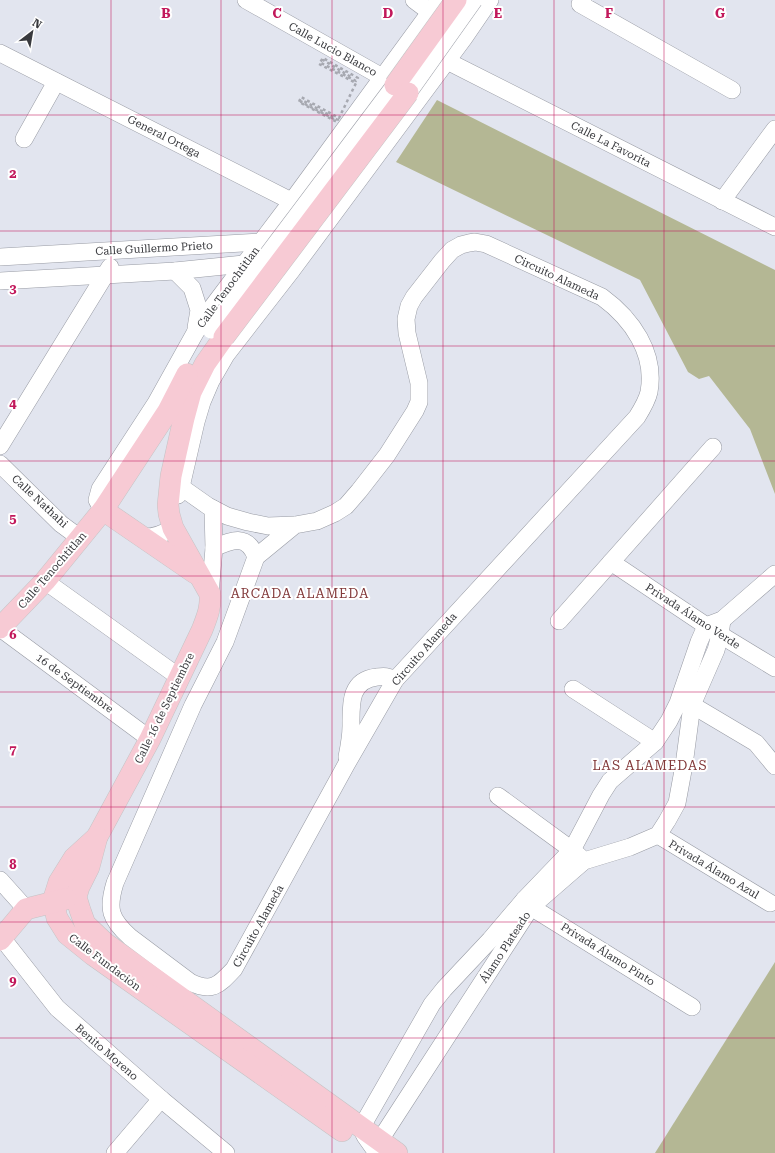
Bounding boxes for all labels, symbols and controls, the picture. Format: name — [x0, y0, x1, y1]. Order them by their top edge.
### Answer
text: B — [161, 6, 171, 21]
text: C — [272, 6, 282, 21]
text: D — [383, 6, 393, 21]
text: E — [494, 6, 502, 21]
text: F — [605, 6, 613, 21]
text: G — [715, 6, 725, 21]
north arrow — [12, 12, 52, 52]
text: N — [30, 16, 44, 32]
street label: Calle Lucio Blanco — [286, 20, 379, 79]
street label: General Ortega — [125, 113, 202, 160]
street label: Calle La Favorita — [569, 119, 653, 170]
text: 2 — [9, 166, 17, 181]
street label: Calle Guillermo Prieto — [95, 239, 213, 258]
street label: Calle Tenochtitlan — [195, 244, 262, 331]
street label: Circuito Alameda — [512, 252, 601, 303]
text: 3 — [9, 281, 17, 296]
text: 4 — [9, 396, 17, 411]
street label: Calle Nathahi — [9, 472, 71, 531]
text: 5 — [9, 511, 17, 526]
street label: Calle Tenochtitlan — [16, 529, 89, 611]
street label: Privada Álamo Verde — [643, 580, 743, 652]
district label: ARCADA ALAMEDA — [231, 586, 369, 601]
street label: Circuito Alameda — [389, 610, 460, 688]
text: 6 — [9, 627, 17, 642]
street label: 16 de Septiembre — [34, 651, 116, 716]
street label: Calle 16 de Septiembre — [132, 651, 197, 766]
text: 7 — [9, 742, 17, 757]
district label: LAS ALAMEDAS — [592, 758, 708, 773]
street label: Privada Álamo Azul — [666, 836, 762, 902]
text: 8 — [9, 857, 17, 872]
street label: Circuito Alameda — [230, 883, 287, 970]
street label: Álamo Plateado — [477, 908, 534, 985]
street label: Privada Álamo Pinto — [558, 919, 658, 989]
street label: Calle Fundación — [66, 931, 143, 994]
text: 9 — [9, 973, 17, 988]
street label: Benito Moreno — [73, 1022, 141, 1083]

